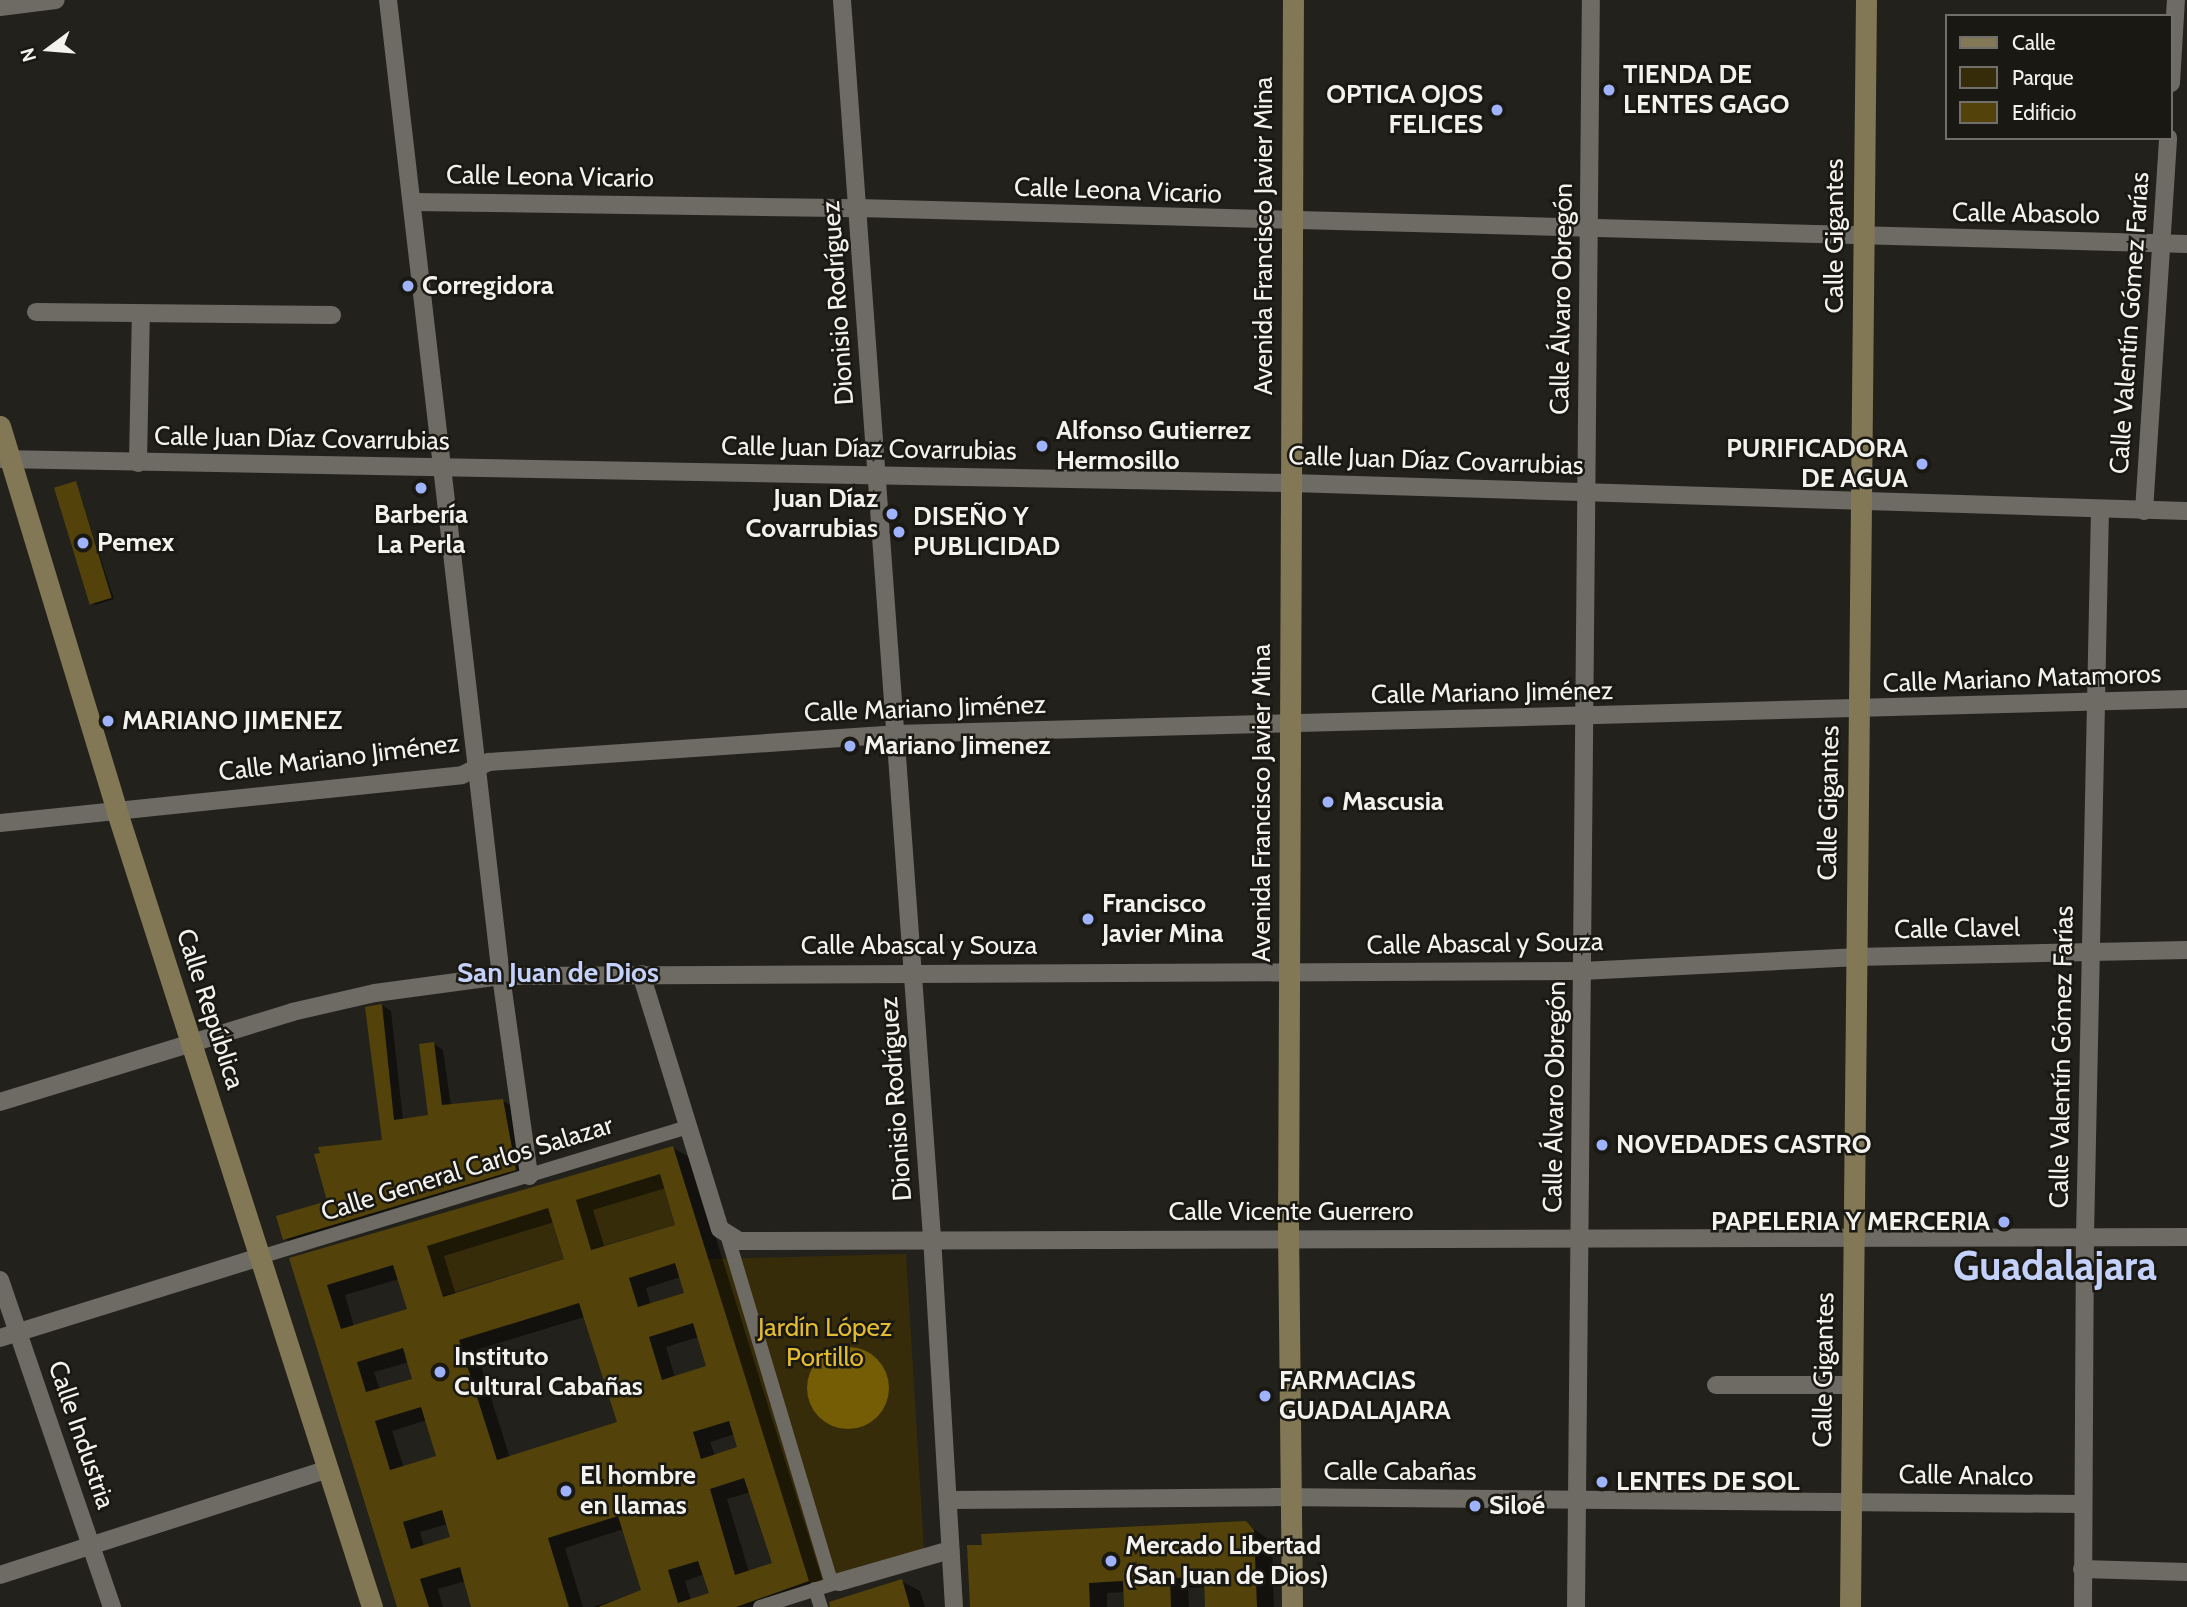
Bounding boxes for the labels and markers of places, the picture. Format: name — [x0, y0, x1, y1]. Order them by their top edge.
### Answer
place label: TIENDA DE LENTES GAGO — [1623, 59, 1790, 120]
place label: OPTICA OJOS FELICES — [1326, 79, 1483, 140]
marker: TIENDA DE LENTES GAGO — [1601, 82, 1617, 98]
marker: OPTICA OJOS FELICES — [1489, 102, 1505, 118]
place label: Corregidora — [422, 270, 554, 302]
marker: Corregidora — [400, 278, 416, 294]
place label: Alfonso Gutierrez Hermosillo — [1056, 415, 1251, 476]
place label: PURIFICADORA DE AGUA — [1726, 433, 1908, 494]
marker: Alfonso Gutierrez Hermosillo — [1034, 438, 1050, 454]
marker: PURIFICADORA DE AGUA — [1914, 456, 1930, 472]
marker: Barbería La Perla — [413, 480, 429, 496]
place label: Juan Díaz Covarrubias — [746, 483, 878, 544]
place label: Barbería La Perla — [374, 499, 468, 560]
place label: DISEÑO Y PUBLICIDAD — [913, 501, 1060, 562]
marker: Juan Díaz Covarrubias — [884, 506, 900, 522]
marker: DISEÑO Y PUBLICIDAD — [891, 524, 907, 540]
place label: Pemex — [97, 527, 174, 559]
marker: Pemex — [75, 535, 91, 551]
place label: MARIANO JIMENEZ — [122, 705, 342, 737]
marker: MARIANO JIMENEZ — [100, 713, 116, 729]
place label: Mariano Jimenez — [864, 730, 1051, 762]
marker: Mariano Jimenez — [842, 738, 858, 754]
place label: Mascusia — [1342, 786, 1444, 818]
marker: Mascusia — [1320, 794, 1336, 810]
place label: Francisco Javier Mina — [1102, 888, 1223, 950]
marker: Francisco Javier Mina — [1080, 911, 1096, 927]
place label: NOVEDADES CASTRO — [1616, 1129, 1871, 1161]
marker: NOVEDADES CASTRO — [1594, 1137, 1610, 1153]
place label: PAPELERIA Y MERCERIA — [1711, 1206, 1990, 1238]
marker: PAPELERIA Y MERCERIA — [1996, 1214, 2012, 1230]
place label: Instituto Cultural Cabañas — [454, 1341, 643, 1402]
marker: Instituto Cultural Cabañas — [432, 1364, 448, 1380]
place label: FARMACIAS GUADALAJARA — [1279, 1365, 1451, 1426]
marker: FARMACIAS GUADALAJARA — [1257, 1388, 1273, 1404]
place label: El hombre en llamas — [580, 1460, 696, 1522]
place label: LENTES DE SOL — [1616, 1466, 1799, 1498]
marker: LENTES DE SOL — [1594, 1474, 1610, 1490]
marker: El hombre en llamas — [558, 1483, 574, 1499]
place label: Siloé — [1489, 1490, 1545, 1522]
marker: Siloé — [1467, 1498, 1483, 1514]
place label: Mercado Libertad (San Juan de Dios) — [1125, 1530, 1329, 1592]
marker: Mercado Libertad (San Juan de Dios) — [1103, 1553, 1119, 1569]

